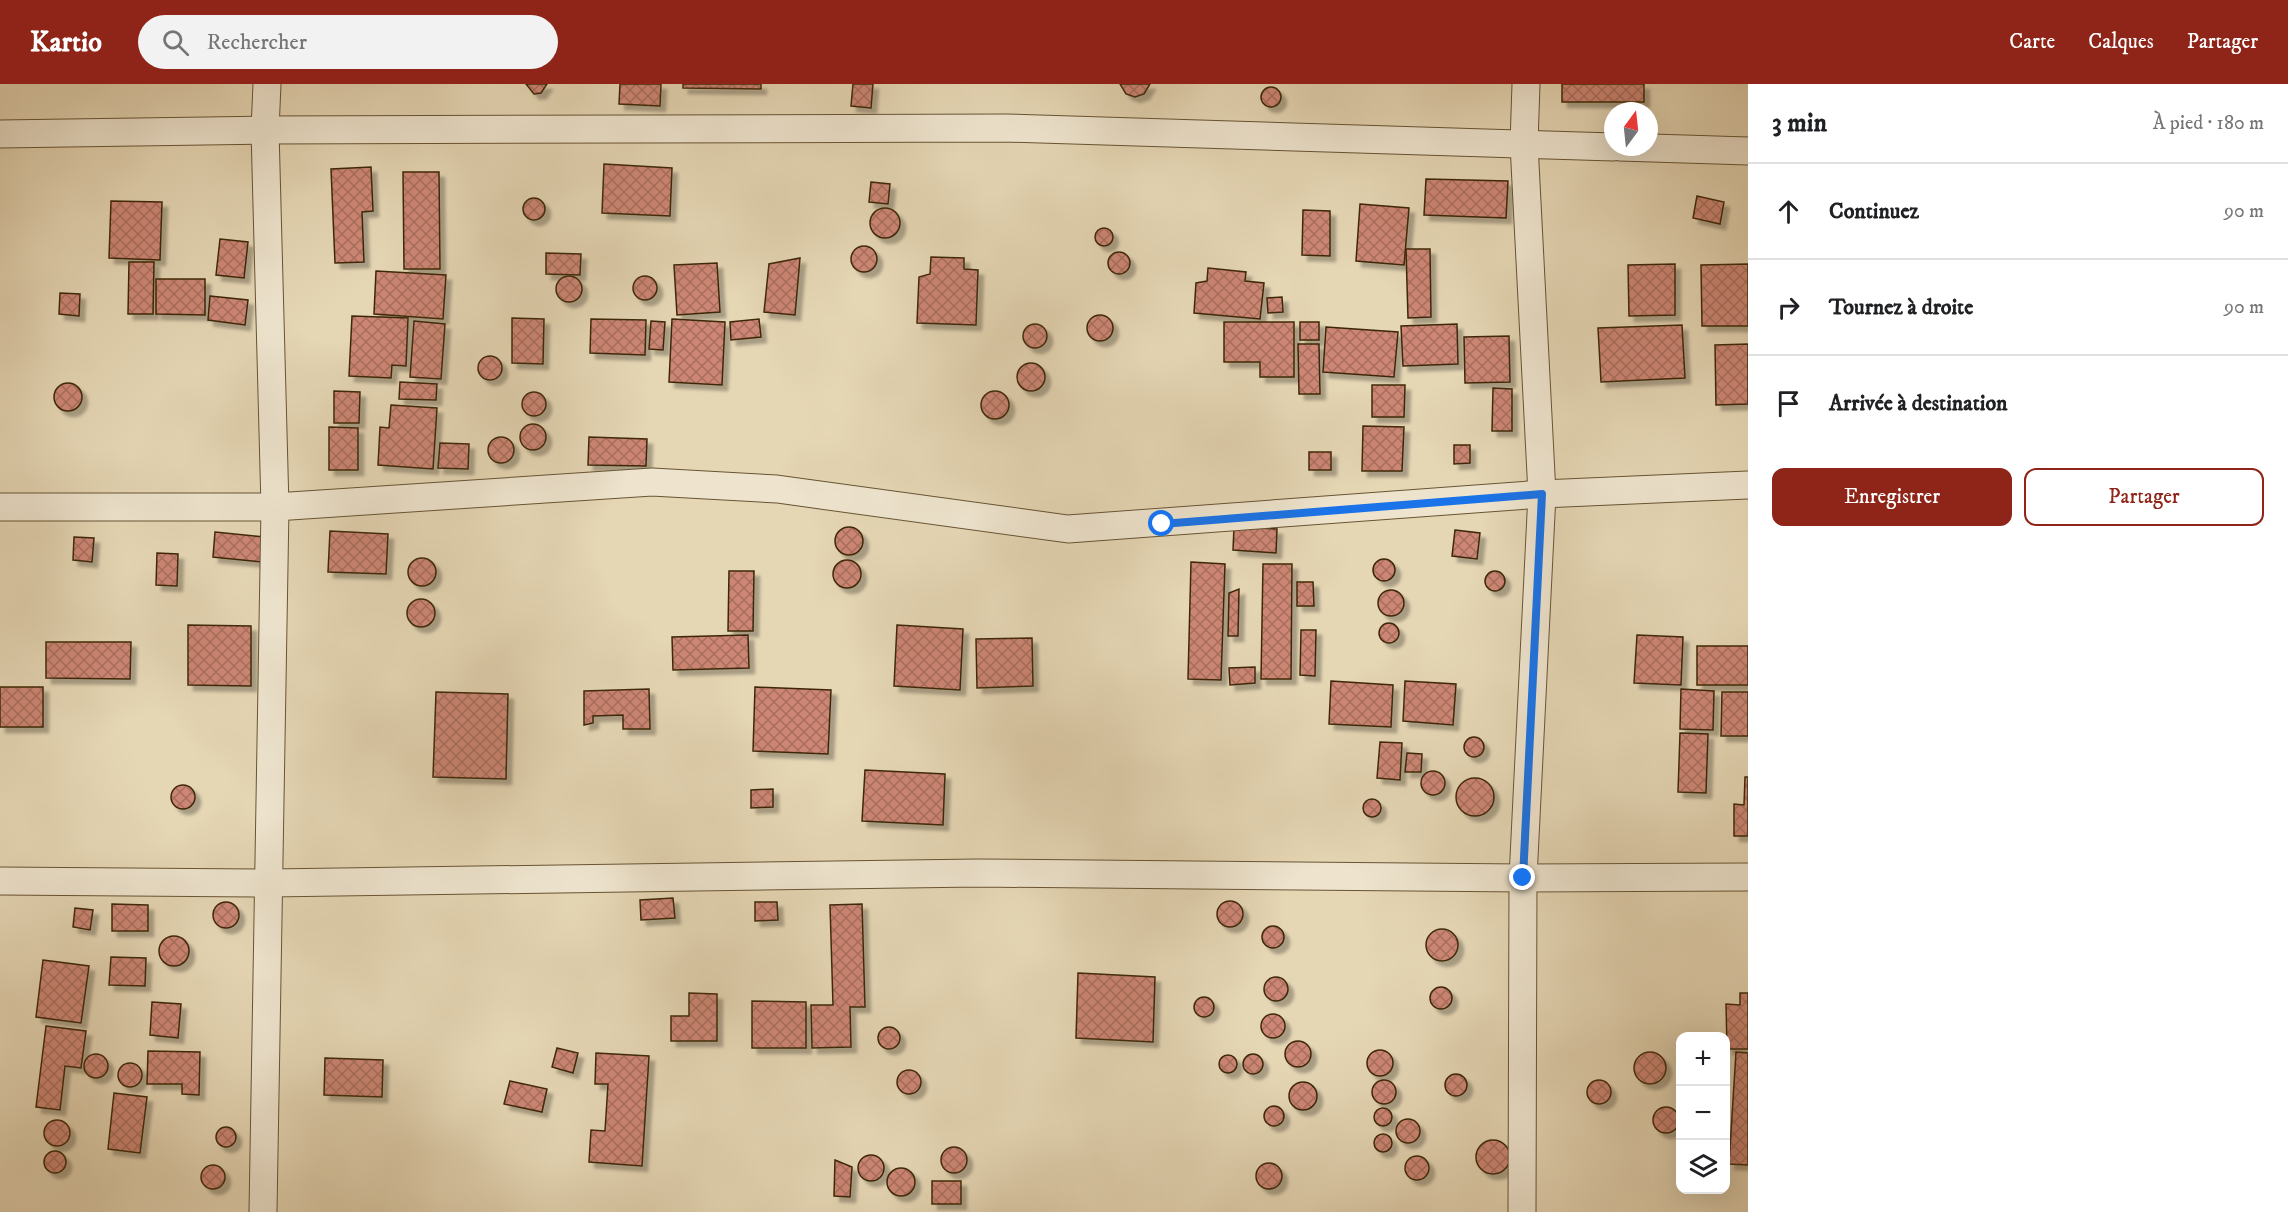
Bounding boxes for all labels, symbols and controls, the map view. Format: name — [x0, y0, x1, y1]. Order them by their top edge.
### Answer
search box — [138, 15, 558, 69]
text: Kartio — [30, 25, 102, 60]
icon: search — [159, 26, 192, 59]
text: Rechercher — [207, 29, 307, 56]
text: Carte — [2009, 29, 2055, 55]
text: Calques — [2088, 29, 2154, 55]
text: Partager — [2187, 29, 2258, 55]
north arrow — [1604, 102, 1658, 156]
text: 3 min — [1772, 107, 1827, 140]
text: À pied · 180 m — [2153, 111, 2264, 136]
icon: ahead — [1772, 195, 1805, 228]
text: Continuez — [1829, 198, 1919, 225]
text: 90 m — [2224, 199, 2264, 224]
icon: right — [1772, 291, 1805, 324]
text: Tournez à droite — [1829, 294, 1973, 321]
text: 90 m — [2224, 295, 2264, 320]
icon: arrive — [1772, 387, 1805, 420]
text: Arrivée à destination — [1829, 390, 2008, 417]
button: Enregistrer — [1772, 468, 2012, 526]
button: Partager — [2024, 468, 2264, 526]
route start — [1148, 510, 1174, 536]
route end — [1509, 864, 1535, 890]
map controls — [1676, 1032, 1730, 1194]
button: + — [1676, 1032, 1730, 1086]
button: − — [1676, 1086, 1730, 1140]
button: layers — [1676, 1140, 1730, 1194]

